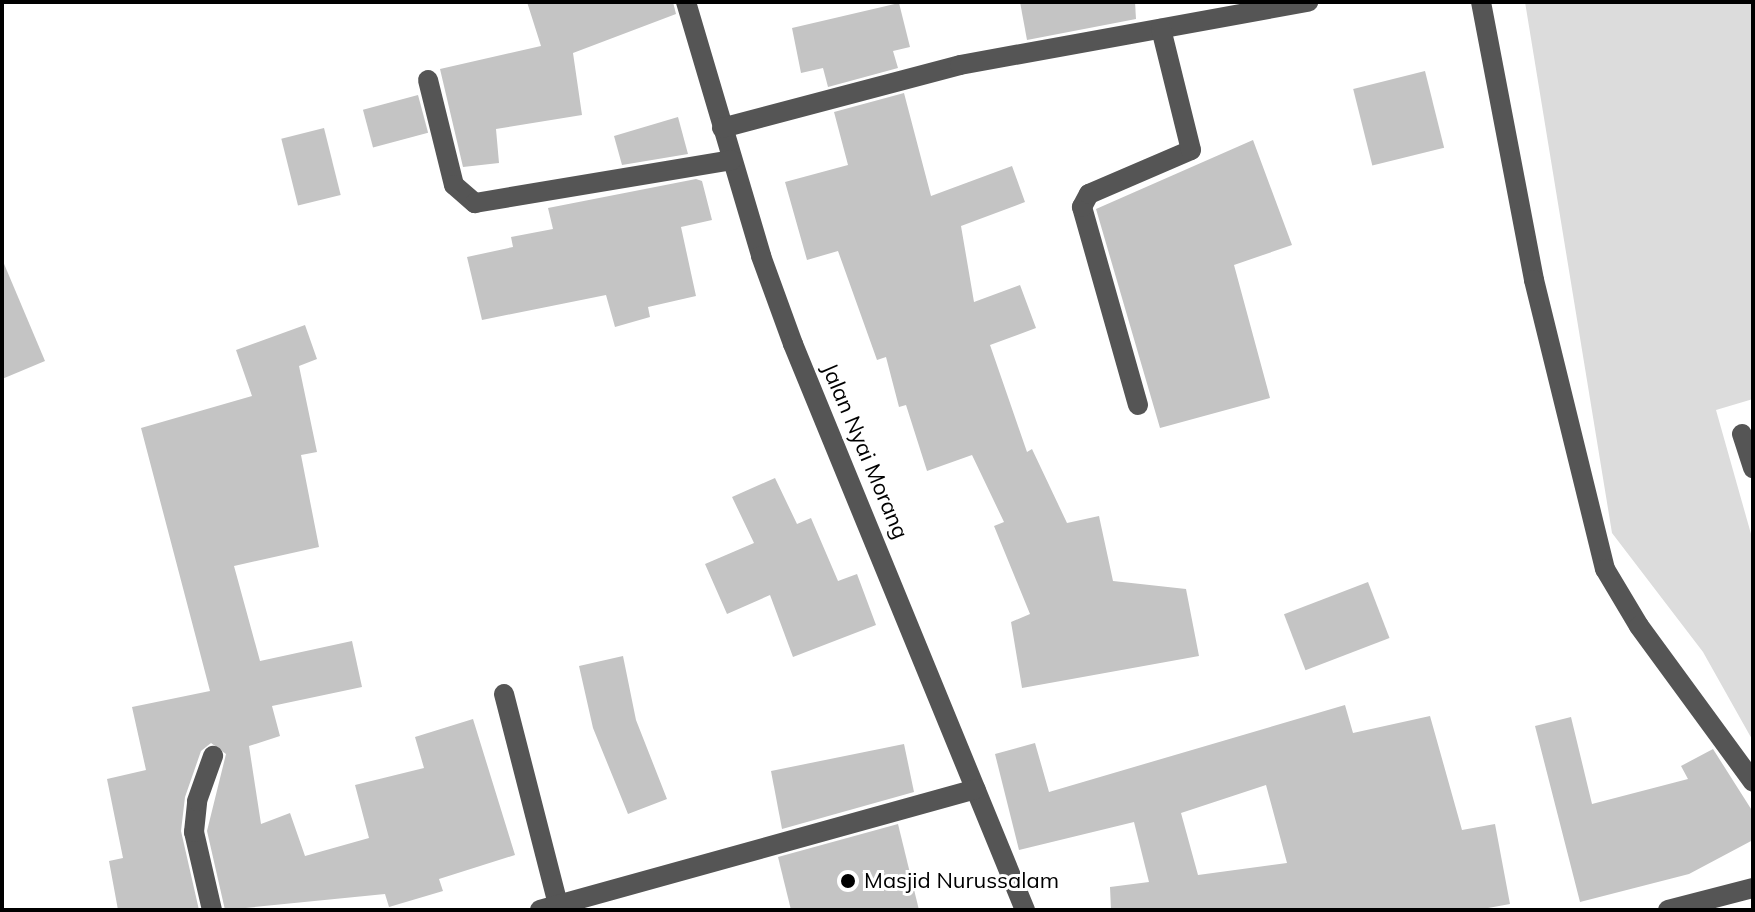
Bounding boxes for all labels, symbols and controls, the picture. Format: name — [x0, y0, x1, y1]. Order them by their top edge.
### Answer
street label: Jalan Nyai Morang — [816, 359, 914, 543]
place label: Masjid Nurussalam — [864, 868, 1059, 894]
marker: Masjid Nurussalam — [839, 872, 857, 890]

